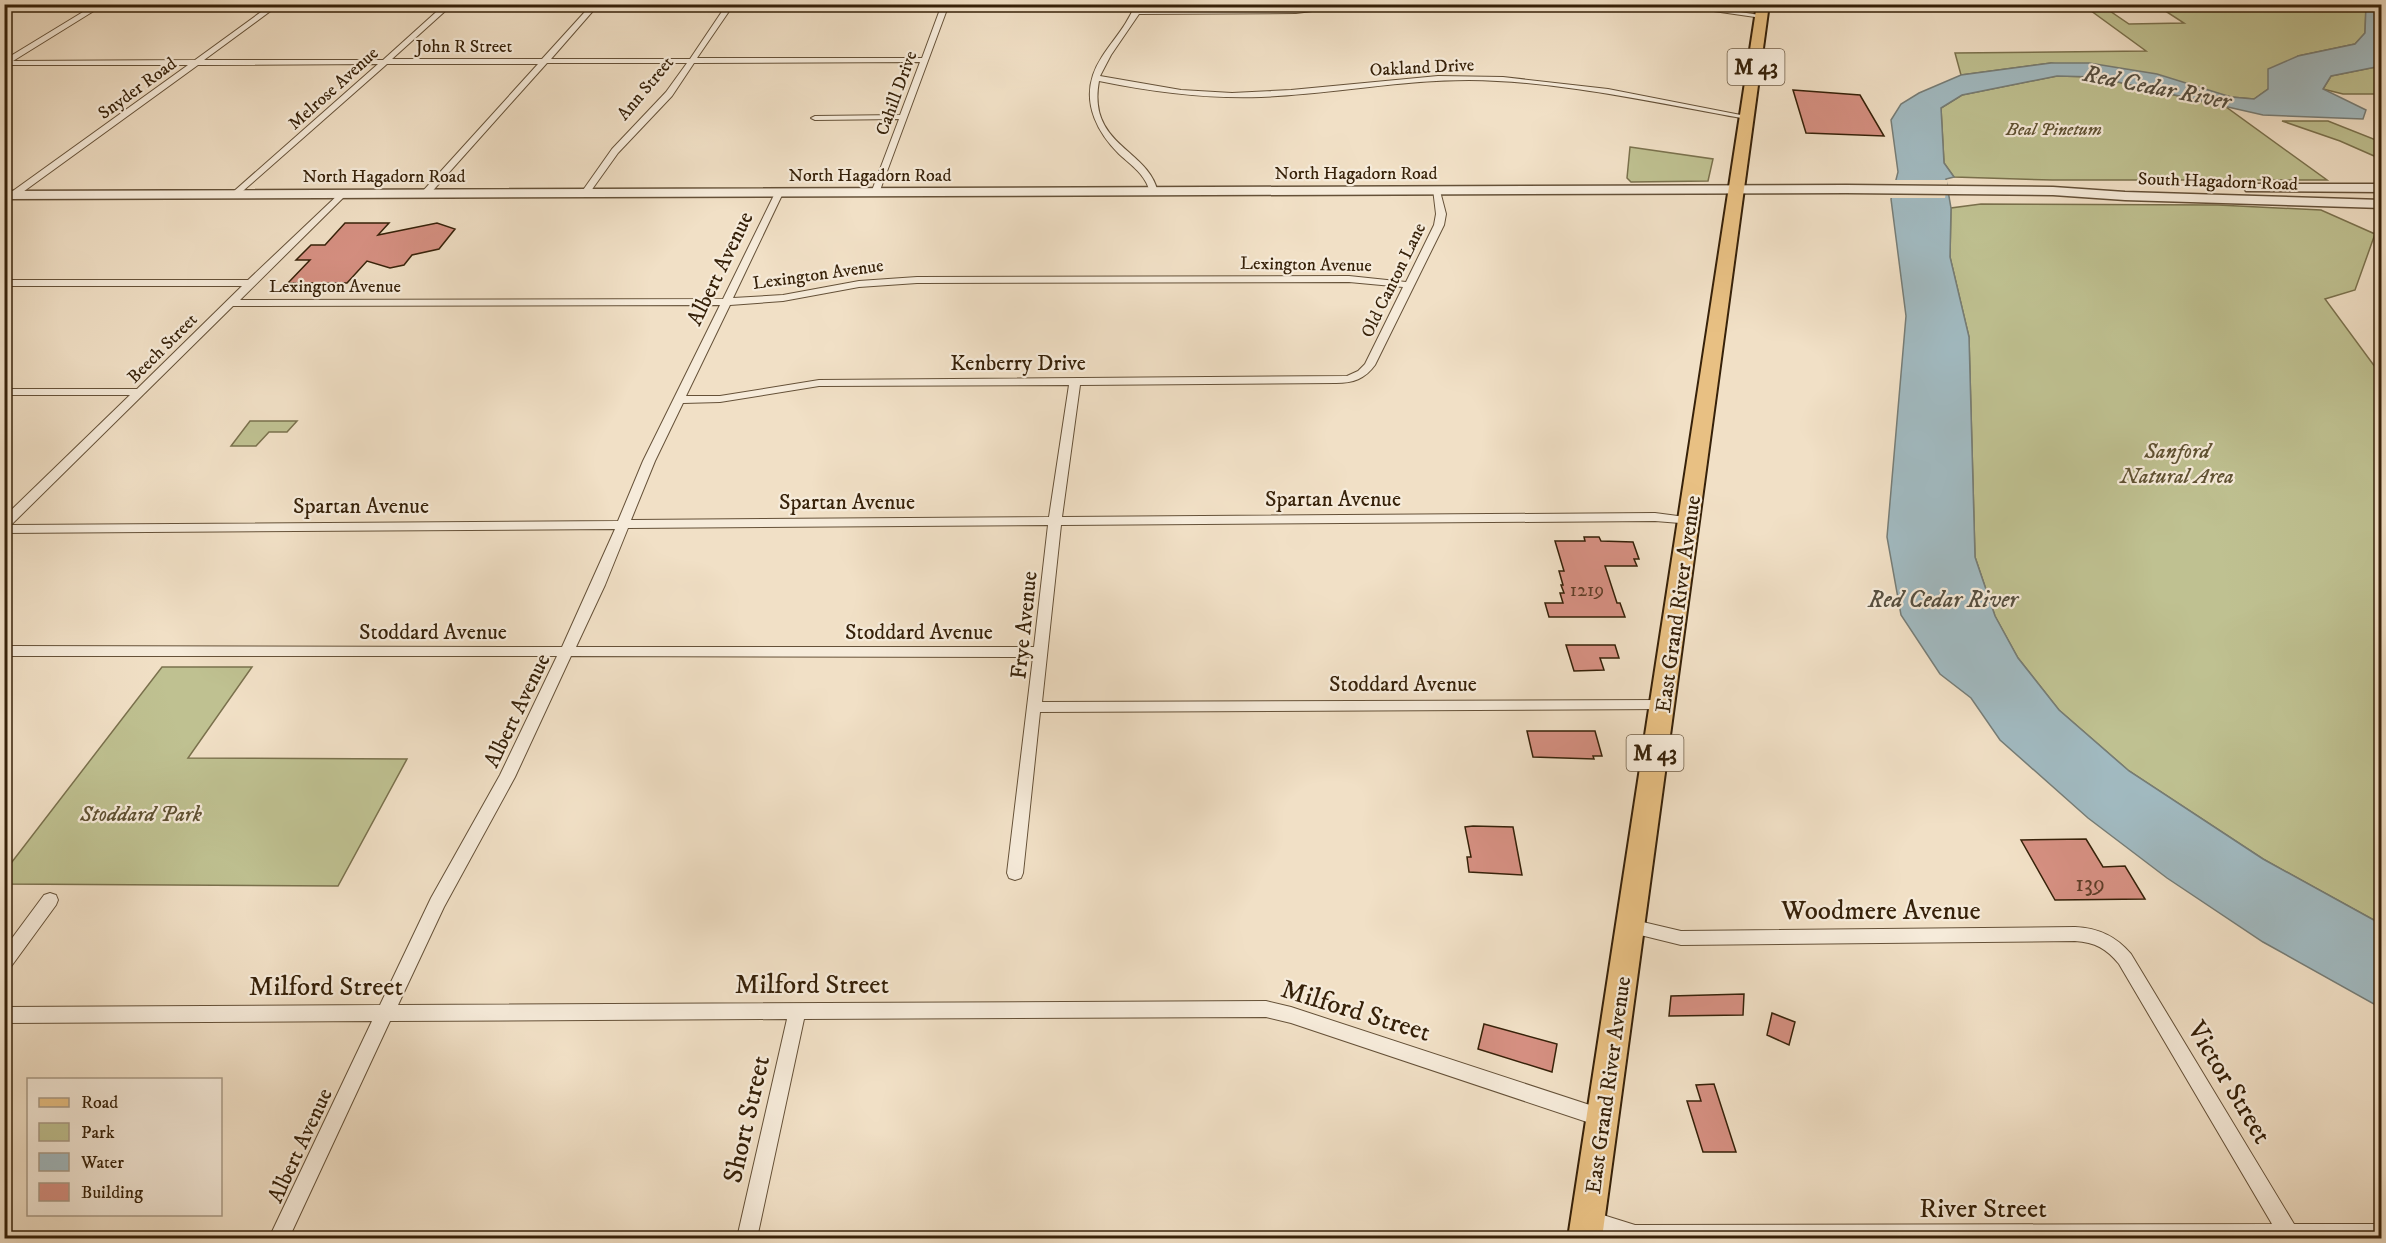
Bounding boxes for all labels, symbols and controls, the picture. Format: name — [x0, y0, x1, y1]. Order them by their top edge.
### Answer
street label: John R Street — [414, 36, 513, 58]
street label: Melrose Avenue — [284, 43, 383, 135]
street label: Cahill Drive — [871, 48, 922, 139]
road number: M 43 — [1728, 49, 1784, 85]
street label: Ann Street — [613, 52, 679, 125]
street label: Snyder Road — [94, 53, 181, 125]
street label: Oakland Drive — [1369, 54, 1475, 82]
water label: Red Cedar River — [2079, 59, 2236, 117]
park label: Beal Pinetum — [2005, 119, 2102, 141]
street label: North Hagadorn Road — [1275, 163, 1437, 185]
street label: North Hagadorn Road — [789, 165, 951, 187]
street label: North Hagadorn Road — [303, 166, 465, 188]
street label: South Hagadorn Road — [2138, 168, 2298, 196]
street label: Albert Avenue — [681, 207, 760, 330]
street label: Old Canton Lane — [1357, 219, 1431, 341]
street label: Lexington Avenue — [1240, 253, 1372, 277]
street label: Lexington Avenue — [751, 255, 885, 295]
street label: Lexington Avenue — [269, 276, 401, 298]
street label: Beech Street — [123, 309, 202, 388]
street label: Kenberry Drive — [950, 350, 1086, 377]
park label: Sanford Natural Area — [2118, 438, 2234, 490]
street label: Spartan Avenue — [1265, 486, 1401, 513]
street label: Spartan Avenue — [779, 489, 915, 516]
street label: Spartan Avenue — [293, 493, 429, 520]
street label: East Grand River Avenue — [1650, 494, 1707, 715]
street label: Frye Avenue — [1005, 570, 1044, 680]
house number: 1219 — [1570, 578, 1604, 603]
water label: Red Cedar River — [1867, 585, 2020, 615]
street label: Stoddard Avenue — [359, 619, 507, 646]
street label: Stoddard Avenue — [845, 619, 993, 646]
street label: Albert Avenue — [478, 649, 557, 772]
street label: Stoddard Avenue — [1329, 671, 1477, 698]
road number: M 43 — [1626, 735, 1684, 771]
park label: Stoddard Park — [79, 801, 203, 828]
house number: 139 — [2075, 869, 2105, 899]
street label: Woodmere Avenue — [1780, 894, 1981, 928]
street label: Milford Street — [735, 968, 890, 1002]
street label: Milford Street — [249, 970, 404, 1004]
street label: Milford Street — [1277, 972, 1435, 1050]
street label: East Grand River Avenue — [1580, 975, 1637, 1196]
street label: Victor Street — [2179, 1014, 2279, 1150]
street label: Short Street — [716, 1052, 778, 1186]
legend — [27, 1078, 222, 1216]
street label: Albert Avenue — [262, 1084, 339, 1207]
text: Road — [81, 1092, 118, 1114]
text: Park — [81, 1122, 115, 1144]
text: Water — [80, 1152, 124, 1174]
text: Building — [81, 1182, 143, 1204]
street label: River Street — [1919, 1192, 2047, 1226]

